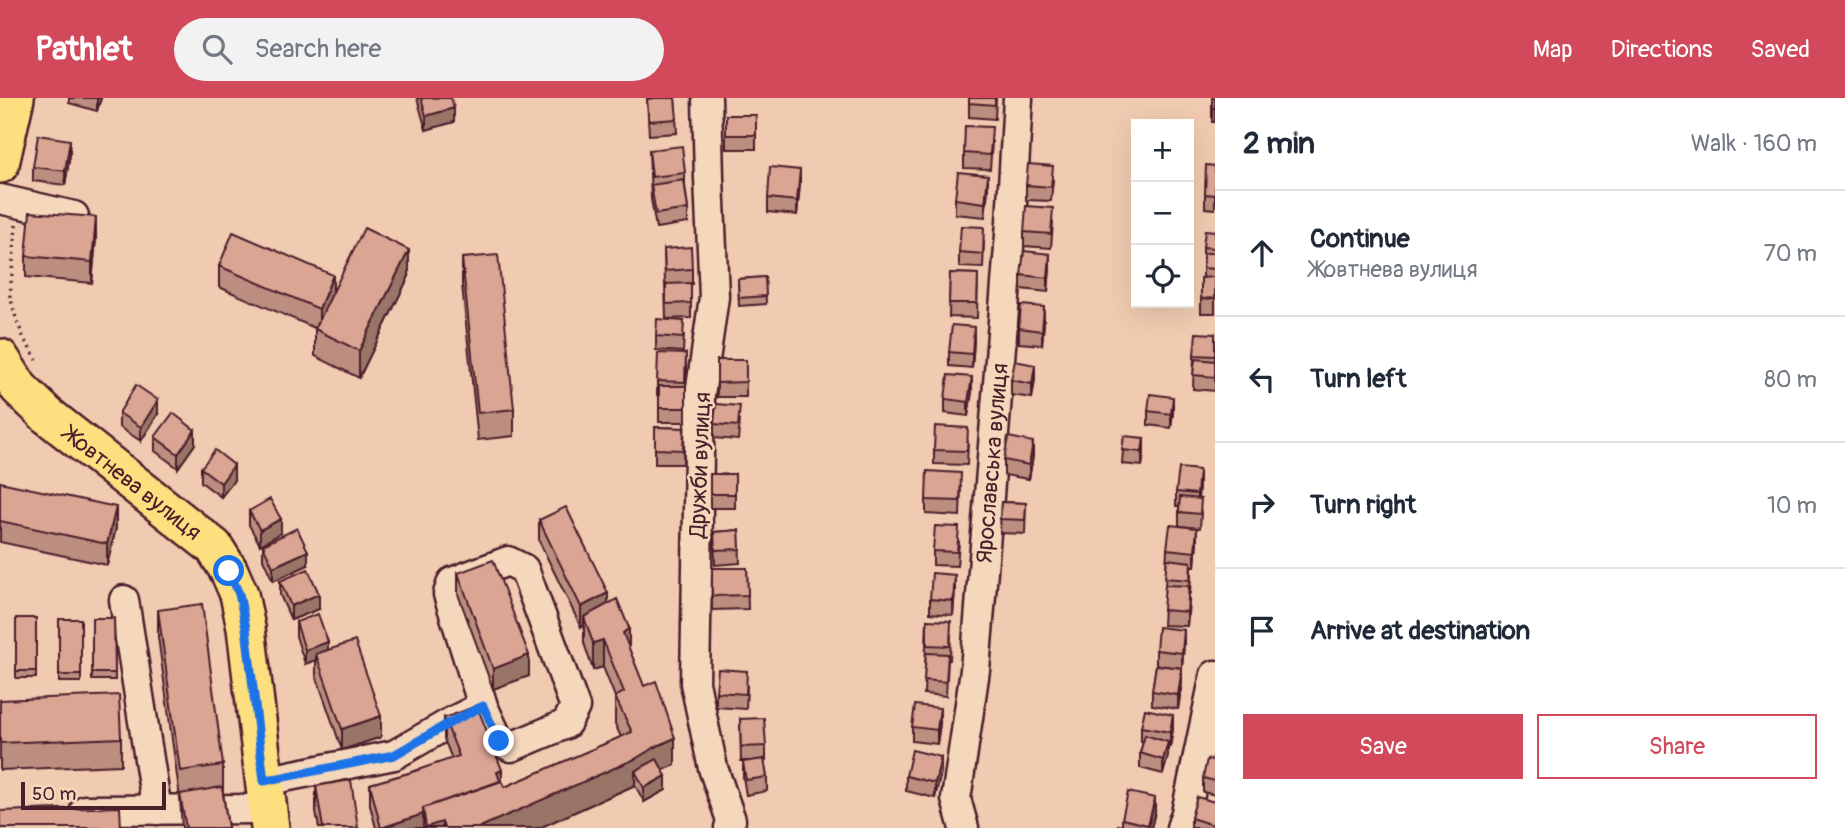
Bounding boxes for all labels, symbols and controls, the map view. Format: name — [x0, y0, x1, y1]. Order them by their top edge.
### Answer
search box — [174, 18, 664, 81]
text: Pathlet — [35, 29, 132, 70]
icon: search — [198, 30, 236, 68]
text: Search here — [254, 33, 381, 65]
text: Map — [1533, 35, 1573, 64]
text: Directions — [1611, 35, 1712, 64]
text: Saved — [1750, 35, 1810, 64]
map controls — [1131, 119, 1194, 308]
button: + — [1131, 119, 1194, 182]
text: 2 min — [1243, 125, 1315, 162]
text: Walk · 160 m — [1691, 129, 1817, 158]
button: − — [1131, 182, 1194, 245]
text: Continue — [1310, 223, 1410, 255]
icon: ahead — [1243, 234, 1281, 272]
text: 70 m — [1764, 239, 1817, 268]
button: locate — [1131, 245, 1194, 308]
text: Жовтнева вулиця — [1310, 255, 1478, 284]
icon: left — [1243, 360, 1281, 398]
street label: Ярославська вулиця — [969, 362, 1014, 564]
text: Turn left — [1310, 363, 1406, 395]
text: 80 m — [1764, 365, 1817, 394]
street label: Дружби вулиця — [683, 391, 717, 540]
street label: Жовтнева вулиця — [56, 418, 208, 546]
icon: right — [1243, 486, 1281, 524]
text: Turn right — [1310, 489, 1416, 521]
text: 10 m — [1767, 491, 1817, 520]
route start — [213, 555, 244, 586]
icon: arrive — [1243, 612, 1281, 650]
text: Arrive at destination — [1310, 615, 1530, 647]
button: Save — [1243, 714, 1523, 779]
button: Share — [1537, 714, 1817, 779]
route end — [483, 725, 514, 756]
scale bar — [21, 779, 166, 811]
text: 50 m — [32, 782, 76, 806]

